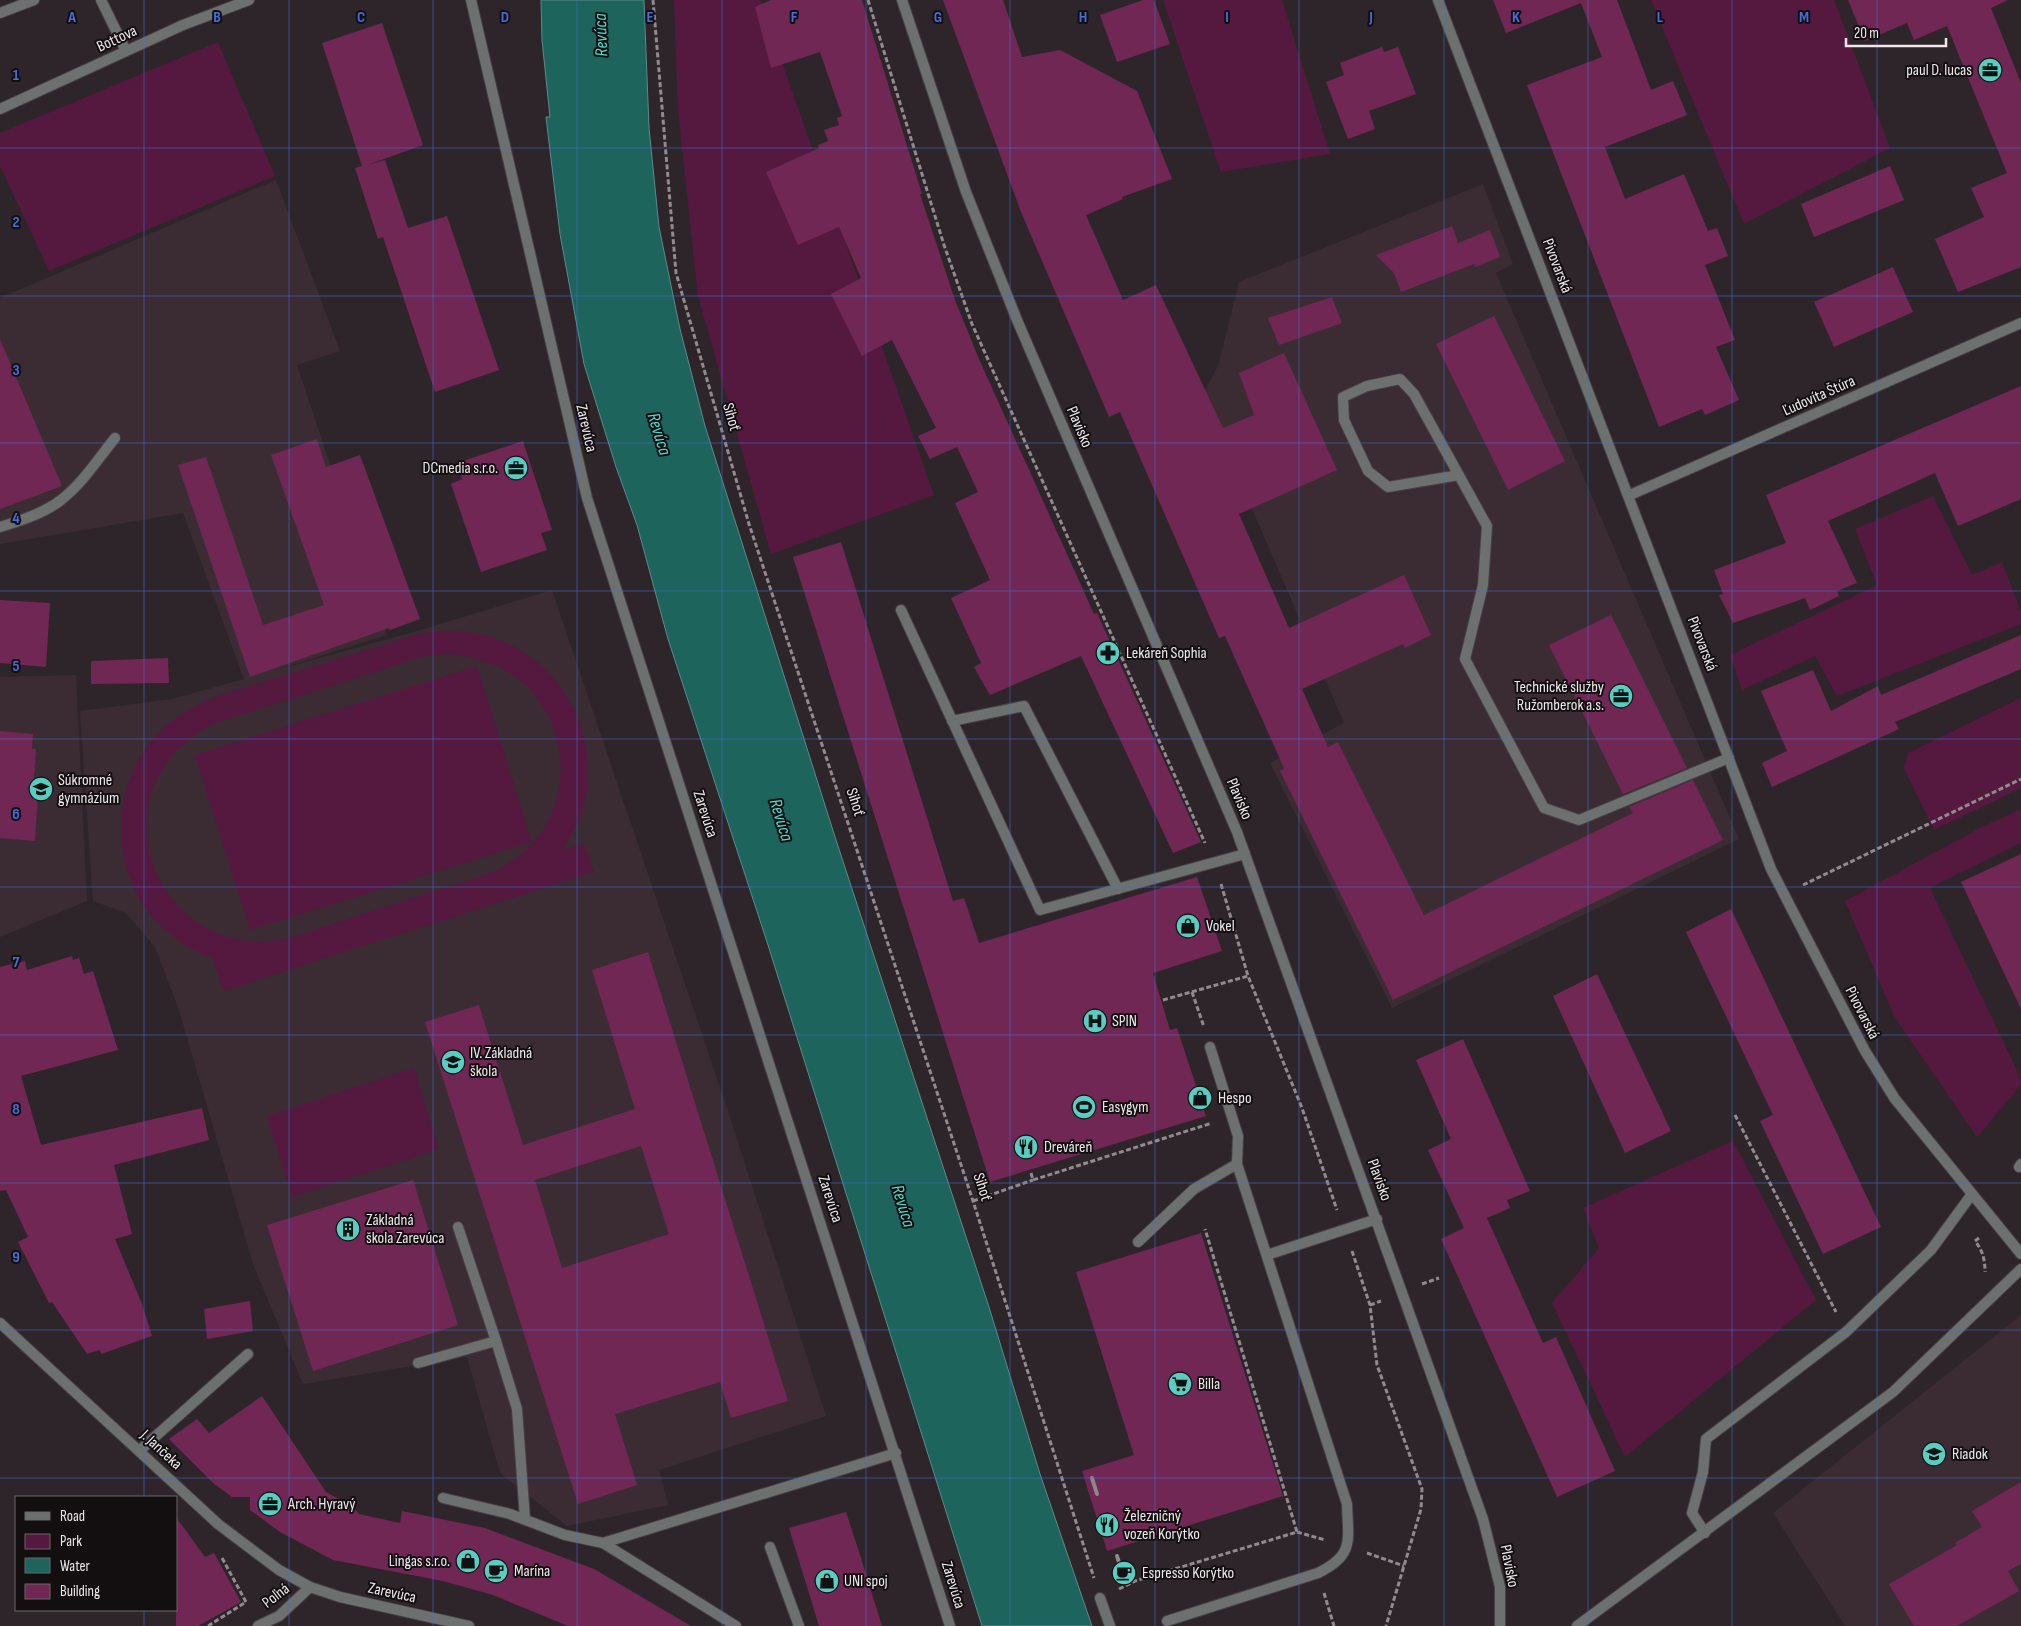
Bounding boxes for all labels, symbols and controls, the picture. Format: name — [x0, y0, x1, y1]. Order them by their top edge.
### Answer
text: A — [67, 8, 76, 27]
text: B — [213, 8, 221, 27]
text: C — [357, 8, 365, 27]
text: D — [501, 8, 509, 27]
text: E — [647, 8, 654, 27]
text: F — [791, 8, 798, 27]
text: G — [934, 8, 942, 27]
text: H — [1079, 8, 1087, 27]
text: I — [1225, 8, 1229, 27]
text: J — [1368, 8, 1373, 27]
text: K — [1512, 8, 1520, 27]
text: L — [1657, 8, 1664, 27]
text: M — [1799, 8, 1809, 27]
water label: Revúca — [590, 12, 612, 57]
scale bar — [1846, 15, 1946, 47]
street label: Bottova — [94, 22, 140, 56]
text: 20 m — [1854, 24, 1879, 43]
office icon: paul D. lucas — [1977, 57, 2003, 83]
place label: paul D. lucas — [1906, 61, 1972, 80]
text: 1 — [13, 66, 20, 85]
text: 2 — [12, 213, 20, 232]
street label: Pivovarská — [1538, 236, 1576, 296]
text: 3 — [12, 361, 20, 380]
street label: Ľudovíta Štúra — [1780, 372, 1858, 420]
street label: Sihoť — [718, 401, 744, 433]
street label: Zarevúca — [571, 402, 601, 454]
street label: Plavisko — [1062, 403, 1096, 451]
water label: Revúca — [643, 410, 676, 458]
office icon: DCmedia s.r.o. — [503, 455, 529, 481]
place label: DCmedia s.r.o. — [423, 459, 498, 478]
text: 4 — [12, 509, 20, 528]
street label: Pivovarská — [1683, 614, 1721, 674]
pharmacy icon: Lekáreň Sophia — [1095, 640, 1121, 666]
place label: Lekáreň Sophia — [1126, 644, 1207, 663]
text: 5 — [12, 657, 20, 676]
place label: Technické služby Ružomberok a.s. — [1514, 678, 1604, 715]
office icon: Technické služby Ružomberok a.s. — [1608, 683, 1634, 709]
place label: Súkromné gymnázium — [58, 771, 119, 808]
street label: Plavisko — [1222, 775, 1256, 823]
school or university icon: Súkromné gymnázium — [28, 776, 54, 802]
street label: Sihoť — [842, 786, 868, 818]
street label: Zarevúca — [688, 788, 722, 840]
water label: Revúca — [765, 796, 798, 844]
text: 6 — [12, 805, 20, 824]
shop icon: Vokel — [1175, 913, 1201, 939]
place label: Vokel — [1206, 917, 1235, 936]
text: 7 — [13, 953, 20, 972]
street label: Pivovarská — [1841, 983, 1883, 1043]
hospital icon: SPIN — [1082, 1008, 1108, 1034]
place label: SPIN — [1112, 1012, 1137, 1031]
place label: IV. Základná škola — [470, 1044, 532, 1081]
school or university icon: IV. Základná škola — [440, 1049, 466, 1075]
shop icon: Hespo — [1187, 1085, 1213, 1111]
place label: Hespo — [1218, 1089, 1252, 1108]
sports icon: Easygym — [1071, 1094, 1097, 1120]
place label: Easygym — [1102, 1098, 1149, 1117]
text: 8 — [12, 1100, 20, 1119]
restaurant icon: Dreváreň — [1013, 1134, 1039, 1160]
place label: Dreváreň — [1044, 1138, 1092, 1157]
street label: Plavisko — [1363, 1156, 1395, 1204]
street label: Sihoť — [969, 1171, 995, 1203]
street label: Zarevúca — [813, 1173, 847, 1225]
water label: Revúca — [887, 1182, 920, 1230]
place label: Základná škola Zarevúca — [366, 1211, 444, 1248]
building icon: Základná škola Zarevúca — [335, 1216, 361, 1242]
text: 9 — [12, 1248, 20, 1267]
supermarket icon: Billa — [1167, 1371, 1193, 1397]
place label: Billa — [1198, 1375, 1220, 1394]
street label: J. Jančeka — [136, 1425, 186, 1474]
school or university icon: Riadok — [1921, 1441, 1947, 1467]
place label: Riadok — [1952, 1445, 1988, 1464]
office icon: Arch. Hyravý — [257, 1491, 283, 1517]
place label: Arch. Hyravý — [287, 1495, 355, 1514]
legend — [15, 1496, 178, 1611]
text: Road — [60, 1507, 85, 1526]
place label: Železničný vozeň Korýtko — [1124, 1507, 1200, 1544]
restaurant icon: Železničný vozeň Korýtko — [1094, 1512, 1120, 1538]
text: Park — [60, 1532, 82, 1551]
street label: Plavisko — [1496, 1543, 1522, 1589]
shop icon: Lingas s.r.o. — [455, 1548, 481, 1574]
place label: Lingas s.r.o. — [389, 1552, 450, 1571]
text: Water — [60, 1557, 91, 1576]
cafe icon: Marína — [483, 1558, 509, 1584]
street label: Zarevúca — [937, 1559, 969, 1611]
cafe icon: Espresso Korýtko — [1111, 1560, 1137, 1586]
place label: Marína — [514, 1562, 550, 1581]
place label: Espresso Korýtko — [1142, 1564, 1234, 1583]
shop icon: UNI spoj — [814, 1568, 840, 1594]
place label: UNI spoj — [844, 1572, 888, 1591]
street label: Zarevúca — [366, 1579, 418, 1607]
street label: Poľná — [259, 1580, 293, 1612]
text: Building — [60, 1582, 100, 1601]

